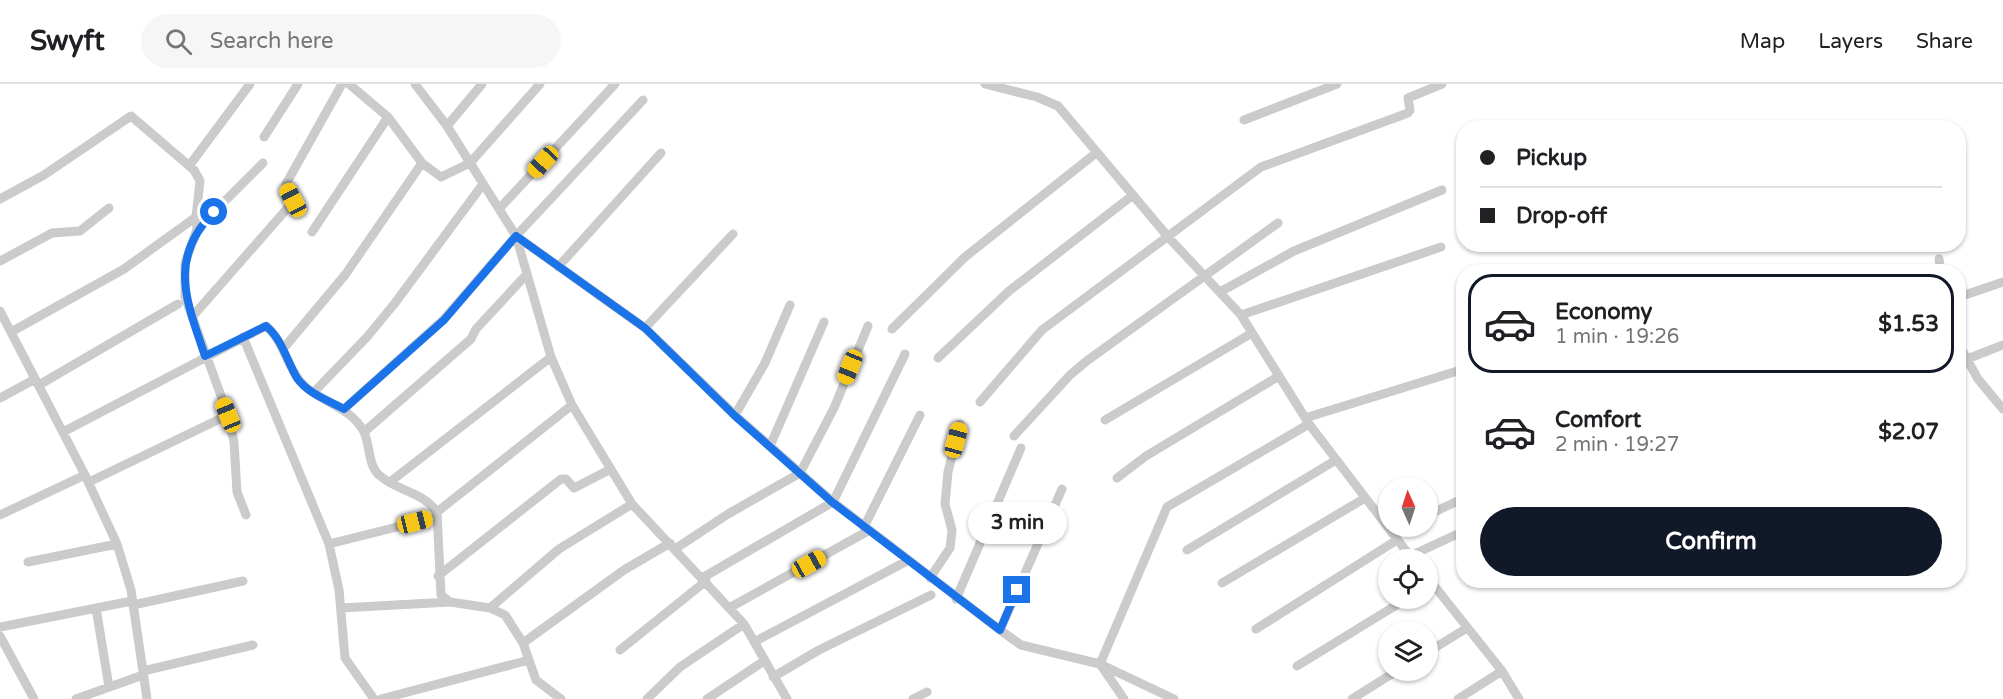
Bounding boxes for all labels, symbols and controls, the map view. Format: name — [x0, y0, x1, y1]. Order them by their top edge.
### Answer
search box — [141, 14, 561, 68]
text: Swyft — [30, 24, 105, 58]
icon: search — [162, 25, 195, 58]
text: Search here — [210, 28, 333, 54]
text: Map — [1740, 29, 1785, 54]
text: Layers — [1818, 29, 1883, 54]
text: Share — [1916, 29, 1973, 54]
car — [524, 143, 562, 181]
text: Pickup — [1516, 145, 1587, 171]
car — [277, 180, 309, 220]
route start — [200, 198, 227, 225]
text: Drop-off — [1516, 203, 1607, 229]
icon: car — [1483, 297, 1537, 351]
text: Economy — [1555, 299, 1652, 325]
text: $1.53 — [1878, 311, 1939, 337]
text: 1 min · 19:26 — [1555, 325, 1679, 349]
car — [835, 347, 865, 387]
car — [213, 395, 243, 435]
icon: car — [1483, 405, 1537, 459]
text: Comfort — [1555, 407, 1641, 433]
text: $2.07 — [1878, 419, 1939, 445]
car — [943, 420, 969, 460]
text: 2 min · 19:27 — [1555, 433, 1679, 457]
north arrow — [1378, 477, 1438, 537]
map controls — [1378, 477, 1438, 681]
callout: 3 min — [968, 503, 1066, 545]
button: Confirm — [1480, 507, 1942, 576]
car — [395, 509, 435, 535]
text: 3 min — [991, 511, 1044, 535]
car — [789, 547, 829, 581]
button: locate — [1378, 549, 1438, 609]
route end — [1003, 576, 1030, 603]
button: layers — [1378, 621, 1438, 681]

